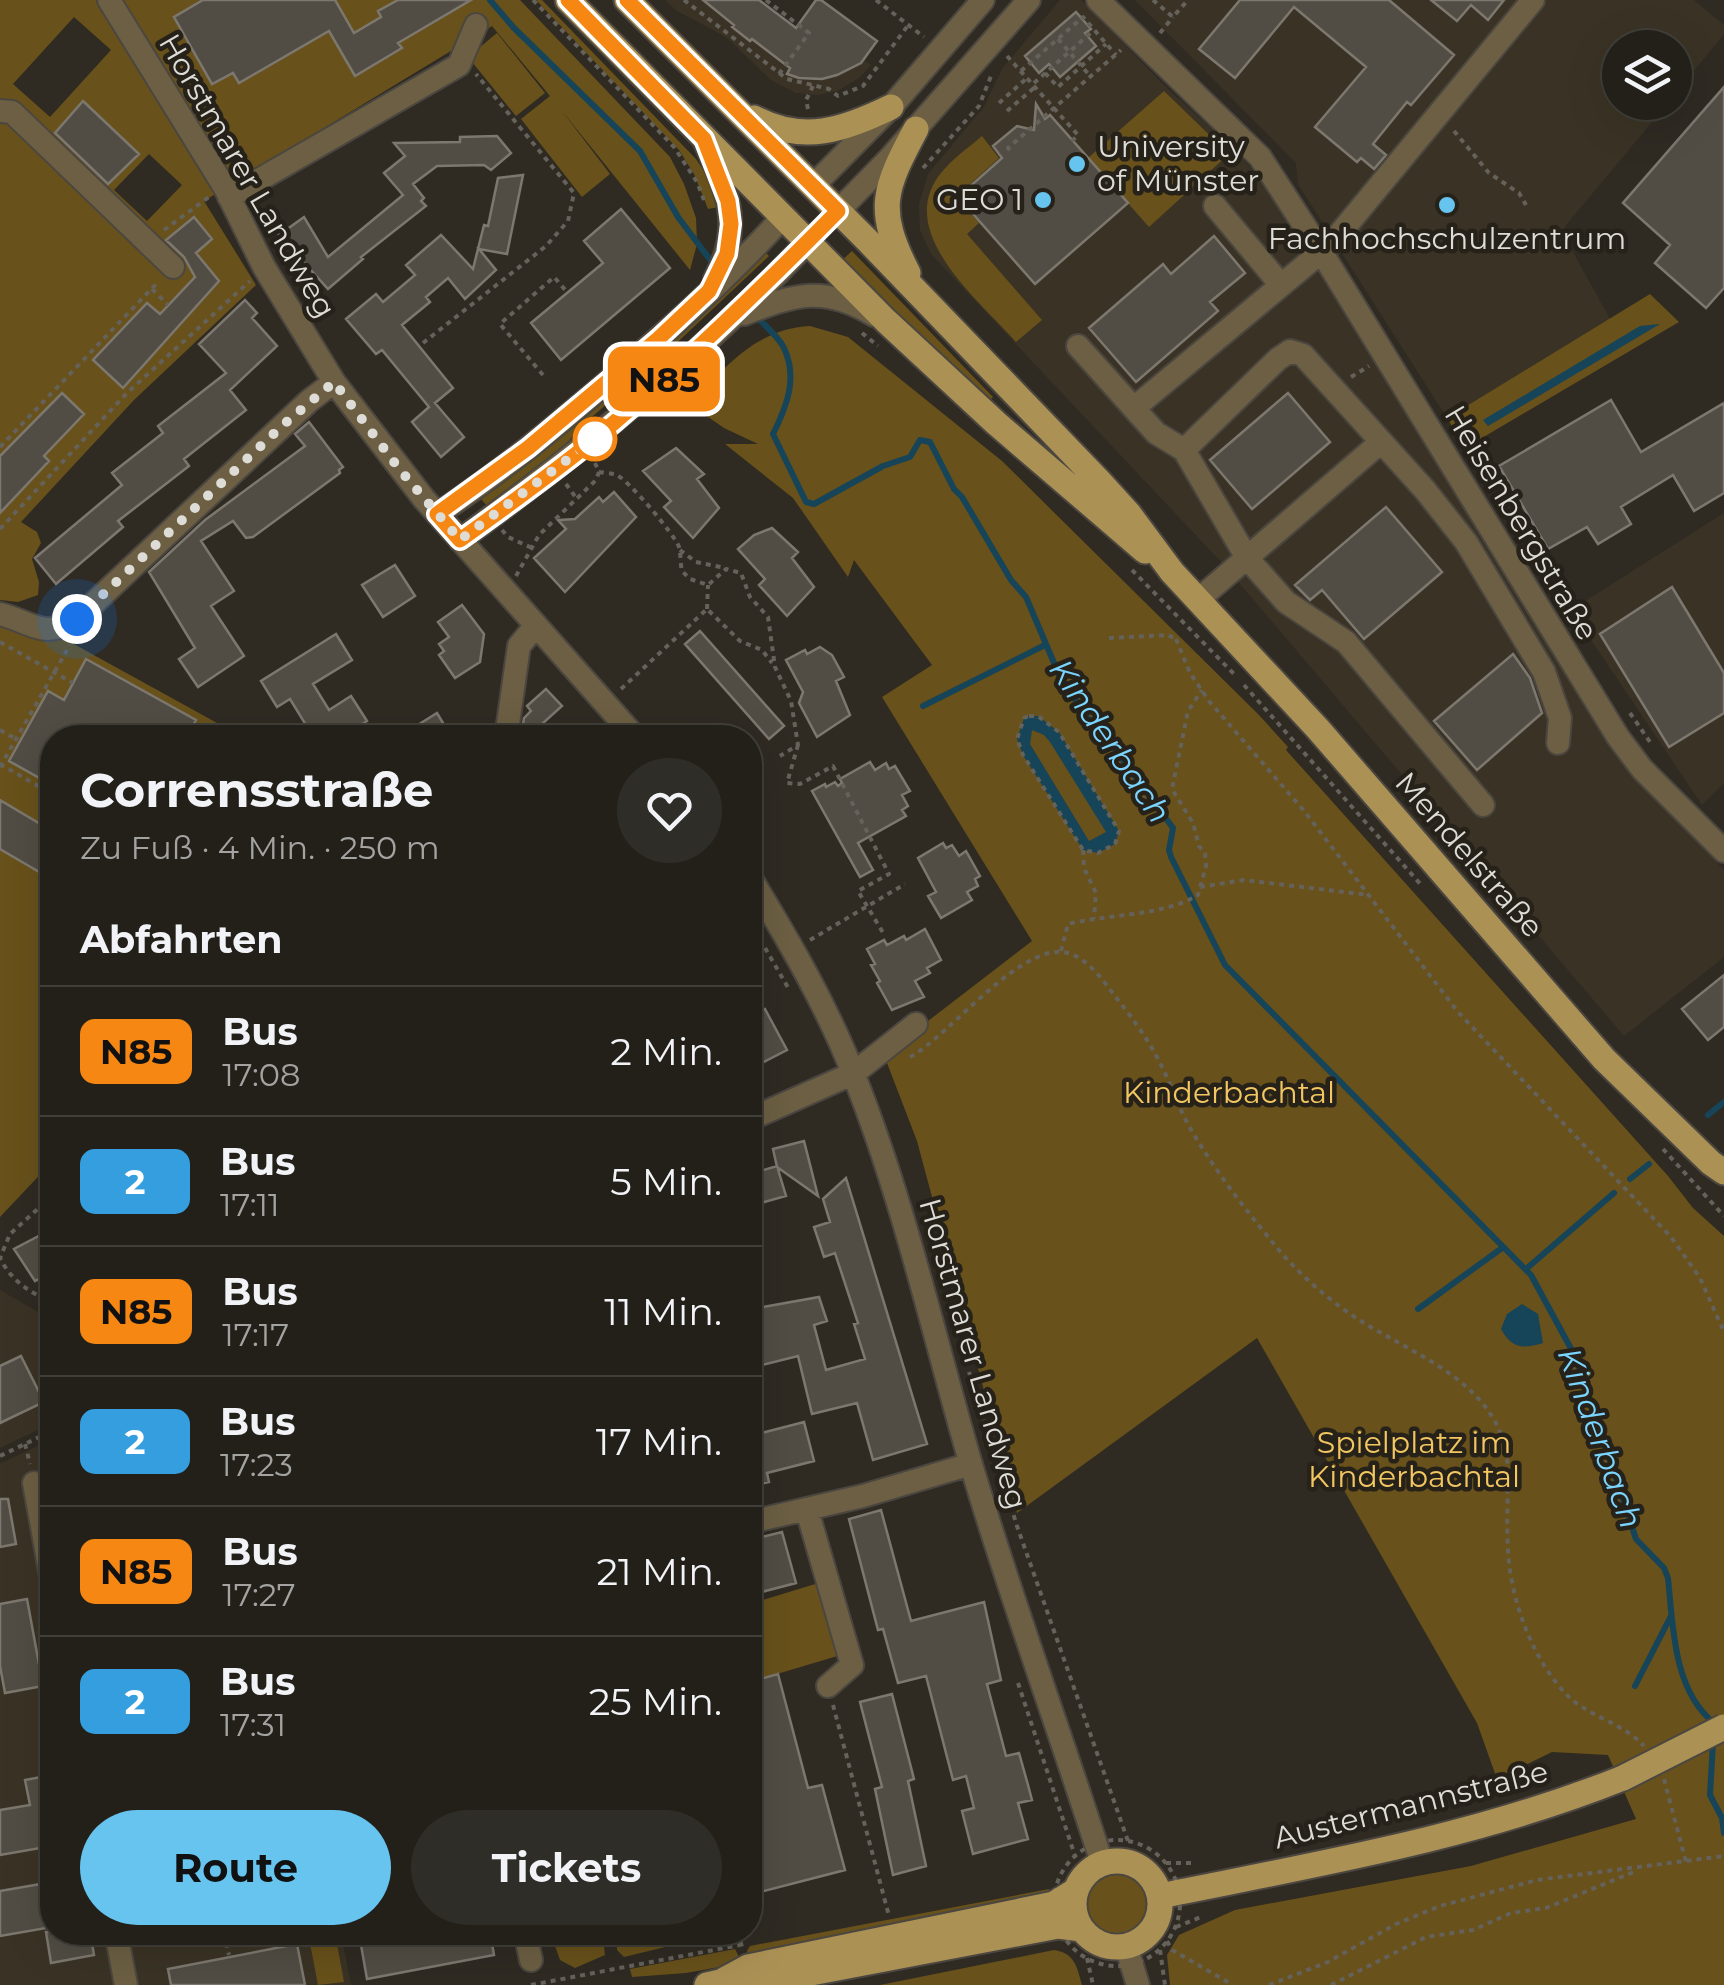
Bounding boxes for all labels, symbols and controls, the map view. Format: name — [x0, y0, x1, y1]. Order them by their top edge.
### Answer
street label: Horstmarer Landweg — [151, 27, 344, 324]
map controls — [1602, 30, 1692, 120]
button: layers — [1602, 30, 1692, 120]
place label: University of Münster — [1097, 128, 1259, 199]
marker: University of Münster — [1066, 153, 1088, 175]
place label: GEO 1 — [936, 181, 1023, 218]
marker: GEO 1 — [1032, 189, 1054, 211]
marker: Fachhochschulzentrum — [1436, 194, 1458, 216]
place label: Fachhochschulzentrum — [1268, 220, 1626, 257]
line badge: N85 — [606, 346, 722, 412]
text: N85 — [628, 358, 700, 401]
street label: Heisenbergstraße — [1437, 398, 1606, 647]
unlabelled marker — [574, 418, 616, 460]
your location — [52, 594, 102, 644]
water label: Kinderbach — [1041, 651, 1180, 830]
button: heart — [617, 758, 722, 863]
text: Corrensstraße — [80, 761, 433, 819]
street label: Mendelstraße — [1387, 764, 1551, 945]
text: Zu Fuß · 4 Min. · 250 m — [80, 828, 440, 867]
text: Abfahrten — [80, 916, 282, 963]
text: Bus — [222, 1008, 298, 1055]
text: 2 Min. — [610, 1028, 722, 1075]
text: N85 — [100, 1030, 172, 1073]
text: 17:08 — [222, 1055, 300, 1094]
park label: Kinderbachtal — [1123, 1074, 1335, 1111]
text: Bus — [220, 1138, 295, 1185]
text: 5 Min. — [610, 1158, 722, 1205]
text: 2 — [125, 1160, 145, 1203]
text: 17:11 — [220, 1185, 280, 1224]
street label: Horstmarer Landweg — [911, 1194, 1036, 1514]
text: Bus — [222, 1268, 298, 1315]
text: 11 Min. — [604, 1288, 722, 1335]
text: N85 — [100, 1290, 172, 1333]
text: 17:17 — [222, 1315, 289, 1354]
water label: Kinderbach — [1550, 1342, 1651, 1533]
text: Bus — [220, 1398, 295, 1445]
text: 17 Min. — [596, 1418, 722, 1465]
text: 2 — [125, 1420, 145, 1463]
park label: Spielplatz im Kinderbachtal — [1308, 1424, 1520, 1495]
text: 17:23 — [220, 1445, 293, 1484]
text: Bus — [222, 1528, 298, 1575]
text: 21 Min. — [596, 1548, 722, 1595]
text: N85 — [100, 1550, 172, 1593]
text: 17:27 — [222, 1575, 296, 1614]
text: Bus — [220, 1658, 295, 1705]
text: 25 Min. — [589, 1678, 722, 1725]
text: 2 — [125, 1680, 145, 1723]
text: 17:31 — [220, 1705, 286, 1744]
street label: Austermannstraße — [1270, 1753, 1552, 1856]
button: Route — [80, 1810, 391, 1925]
button: Tickets — [411, 1810, 722, 1925]

